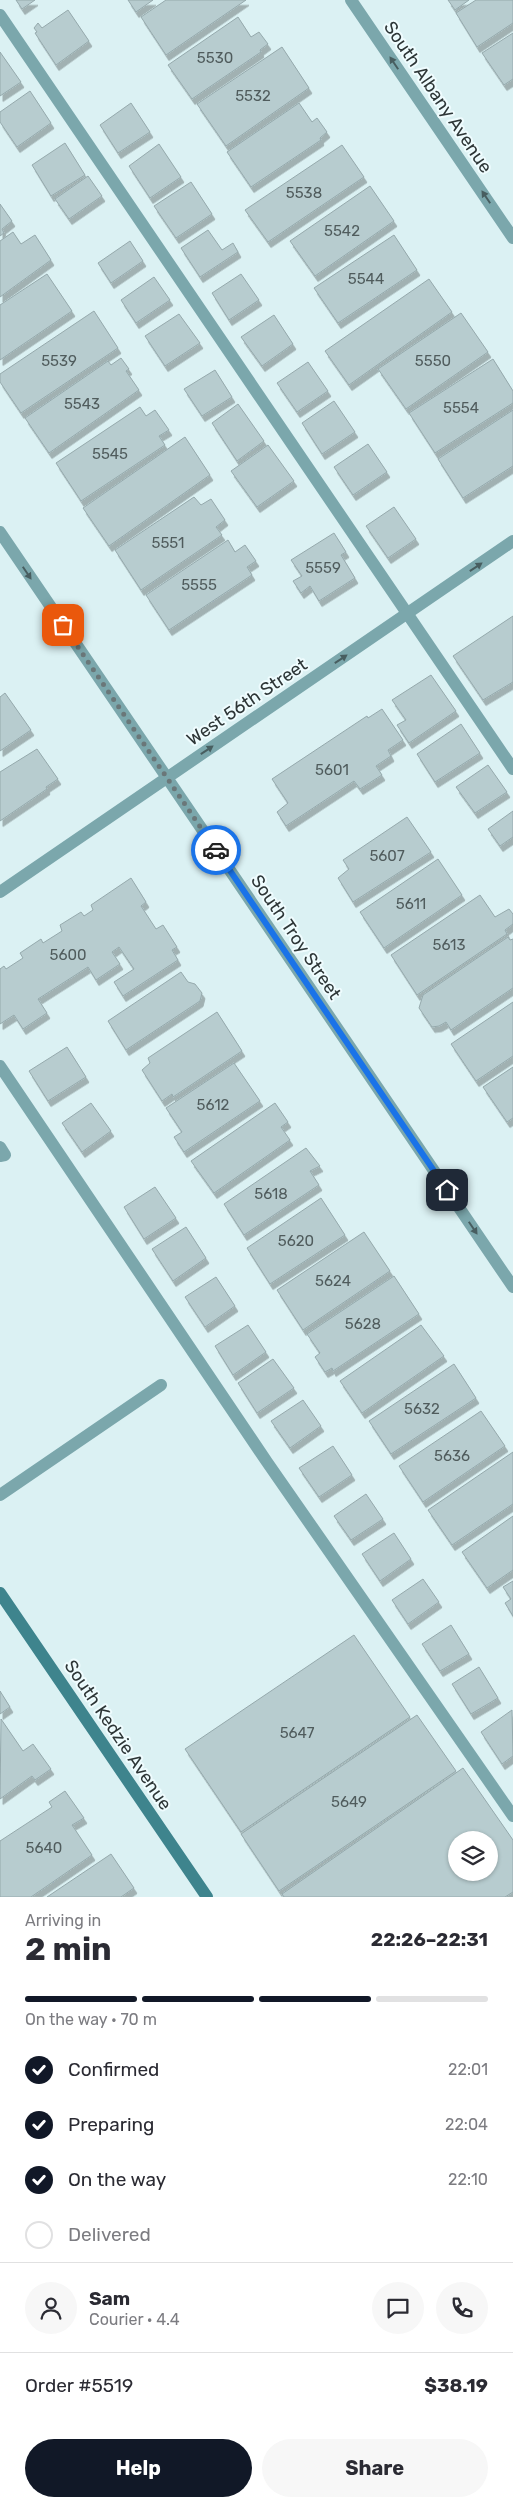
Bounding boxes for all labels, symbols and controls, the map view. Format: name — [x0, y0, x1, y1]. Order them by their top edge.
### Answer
street label: South Albany Avenue — [379, 17, 497, 177]
house number: 5530 — [197, 49, 233, 67]
one-way arrow — [389, 56, 399, 70]
house number: 5532 — [235, 87, 271, 105]
house number: 5538 — [286, 184, 322, 202]
one-way arrow — [481, 190, 490, 204]
house number: 5542 — [324, 222, 360, 240]
house number: 5544 — [348, 270, 384, 288]
house number: 5539 — [41, 352, 77, 370]
house number: 5550 — [415, 352, 451, 370]
house number: 5543 — [64, 395, 100, 413]
house number: 5554 — [443, 399, 479, 417]
house number: 5545 — [92, 445, 128, 463]
house number: 5551 — [152, 534, 184, 552]
house number: 5559 — [305, 559, 341, 577]
one-way arrow — [469, 562, 482, 572]
one-way arrow — [22, 566, 32, 579]
house number: 5555 — [181, 576, 217, 594]
pin — [42, 604, 84, 646]
icon: bag — [49, 611, 77, 639]
street label: West 56th Street — [183, 654, 311, 750]
one-way arrow — [335, 654, 348, 664]
one-way arrow — [201, 745, 214, 755]
house number: 5601 — [315, 761, 349, 779]
courier — [191, 825, 241, 875]
icon: car — [202, 836, 230, 864]
house number: 5607 — [369, 847, 405, 865]
street label: South Troy Street — [246, 870, 346, 1004]
house number: 5611 — [396, 895, 426, 913]
house number: 5613 — [432, 936, 466, 954]
house number: 5600 — [49, 946, 87, 964]
house number: 5612 — [197, 1096, 230, 1114]
pin — [426, 1169, 468, 1211]
icon: home — [433, 1176, 461, 1204]
house number: 5618 — [254, 1185, 288, 1203]
one-way arrow — [468, 1221, 478, 1235]
house number: 5620 — [278, 1232, 314, 1250]
house number: 5624 — [315, 1272, 351, 1290]
house number: 5628 — [345, 1315, 381, 1333]
house number: 5632 — [404, 1400, 440, 1418]
house number: 5636 — [434, 1447, 470, 1465]
street label: South Kedzie Avenue — [60, 1656, 176, 1814]
house number: 5647 — [280, 1724, 315, 1742]
house number: 5649 — [331, 1793, 367, 1811]
map controls — [448, 1831, 498, 1881]
button: layers — [448, 1831, 498, 1881]
house number: 5640 — [26, 1839, 62, 1857]
text: Arriving in — [25, 1911, 101, 1930]
text: 22:26–22:31 — [371, 1928, 488, 1951]
text: 2 min — [25, 1930, 112, 1968]
text: On the way · 70 m — [25, 2010, 157, 2029]
icon: check — [25, 2056, 53, 2084]
text: Confirmed — [68, 2058, 159, 2081]
text: 22:01 — [448, 2060, 488, 2079]
icon: check — [25, 2111, 53, 2139]
text: Preparing — [68, 2113, 154, 2136]
text: 22:04 — [445, 2115, 488, 2134]
icon: check — [25, 2166, 53, 2194]
text: On the way — [68, 2168, 166, 2191]
text: 22:10 — [448, 2170, 488, 2189]
text: Delivered — [68, 2223, 151, 2246]
button: person — [25, 2282, 77, 2334]
button: chat — [372, 2282, 424, 2334]
button: phone — [436, 2282, 488, 2334]
text: Sam — [89, 2287, 130, 2310]
text: Courier · 4.4 — [89, 2310, 180, 2329]
text: Order #5519 — [25, 2374, 133, 2397]
text: $38.19 — [424, 2374, 488, 2397]
button: Help — [25, 2439, 252, 2497]
button: Share — [262, 2439, 488, 2497]

